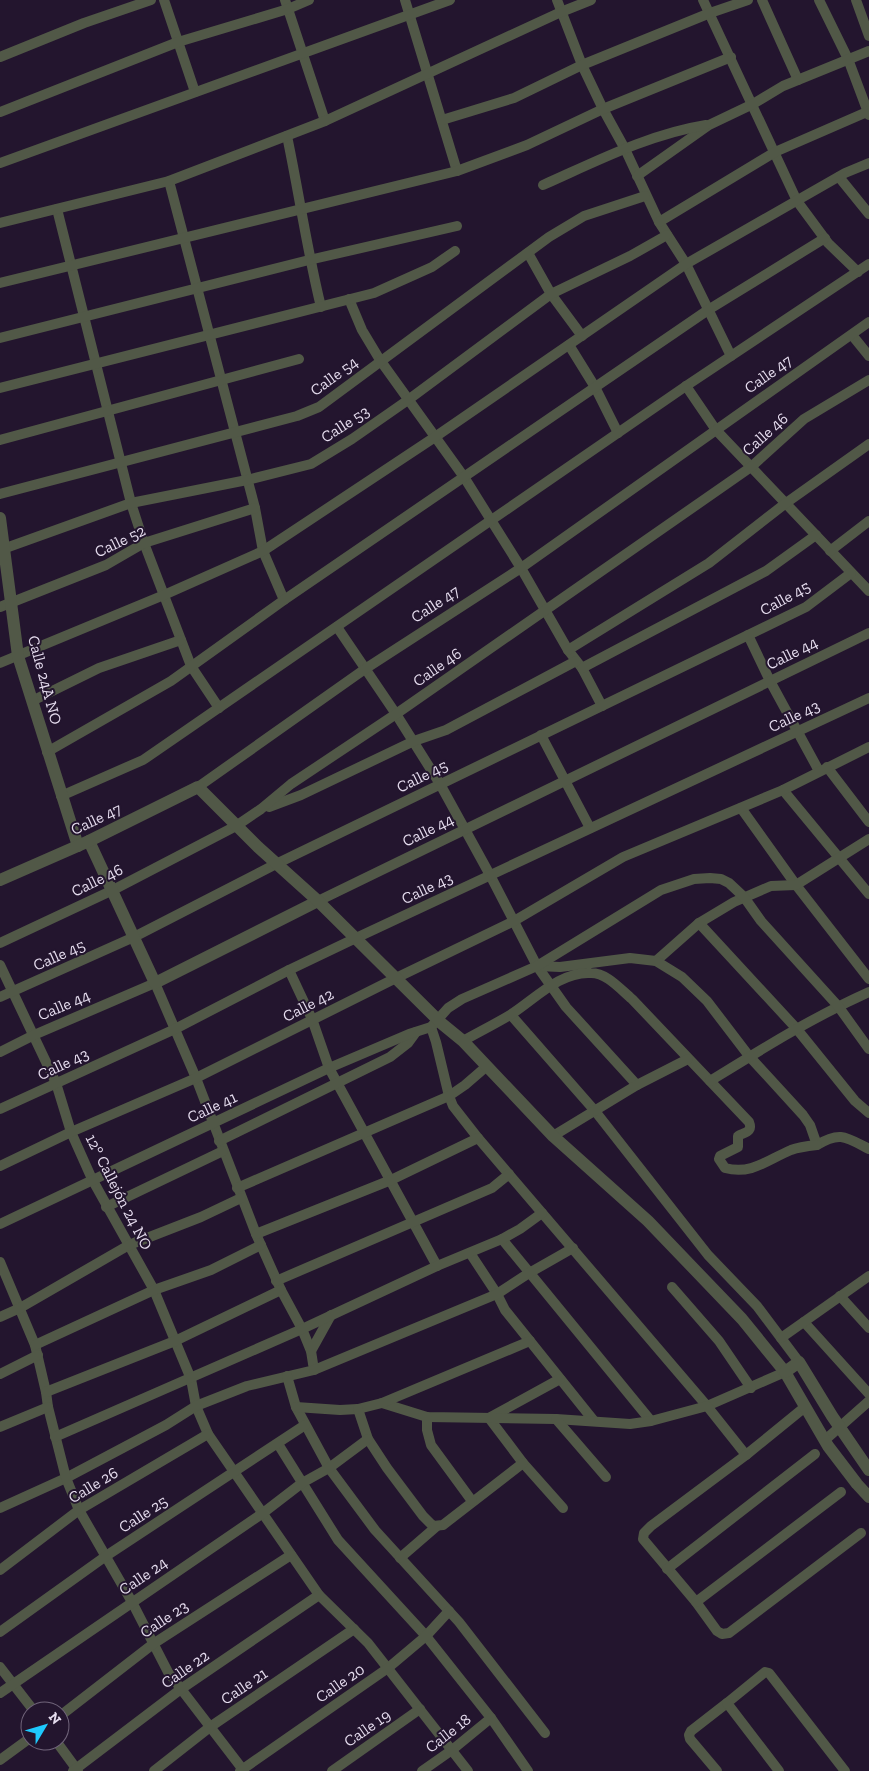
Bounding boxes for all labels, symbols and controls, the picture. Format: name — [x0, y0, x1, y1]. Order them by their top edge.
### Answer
street label: Calle 47 — [741, 351, 796, 397]
street label: Calle 54 — [306, 352, 362, 400]
street label: Calle 53 — [317, 401, 373, 447]
street label: Calle 46 — [738, 409, 792, 459]
street label: Calle 52 — [91, 521, 149, 561]
street label: Calle 45 — [757, 576, 813, 620]
street label: Calle 47 — [407, 581, 463, 627]
street label: Calle 44 — [763, 632, 821, 674]
street label: Calle 24A NO — [24, 633, 66, 727]
street label: Calle 46 — [409, 643, 465, 691]
street label: Calle 43 — [765, 696, 823, 736]
street label: Calle 45 — [393, 756, 451, 796]
street label: Calle 47 — [68, 799, 125, 839]
street label: Calle 44 — [399, 809, 457, 851]
street label: Calle 46 — [68, 859, 126, 901]
street label: Calle 43 — [398, 868, 456, 908]
street label: Calle 45 — [30, 935, 88, 975]
street label: Calle 42 — [279, 984, 337, 1026]
street label: Calle 44 — [35, 985, 93, 1024]
street label: Calle 43 — [34, 1044, 92, 1084]
street label: Calle 41 — [184, 1087, 240, 1127]
street label: 12° Callejón 24 NO — [82, 1131, 157, 1253]
street label: Calle 26 — [65, 1463, 121, 1507]
street label: Calle 25 — [115, 1491, 171, 1537]
street label: Calle 24 — [115, 1553, 171, 1599]
street label: Calle 23 — [136, 1596, 192, 1642]
street label: Calle 22 — [157, 1646, 213, 1692]
street label: Calle 20 — [312, 1659, 368, 1707]
street label: Calle 21 — [217, 1664, 271, 1708]
north arrow — [20, 1701, 70, 1751]
street label: Calle 19 — [340, 1705, 394, 1751]
text: N — [45, 1709, 65, 1728]
street label: Calle 18 — [421, 1709, 475, 1757]

